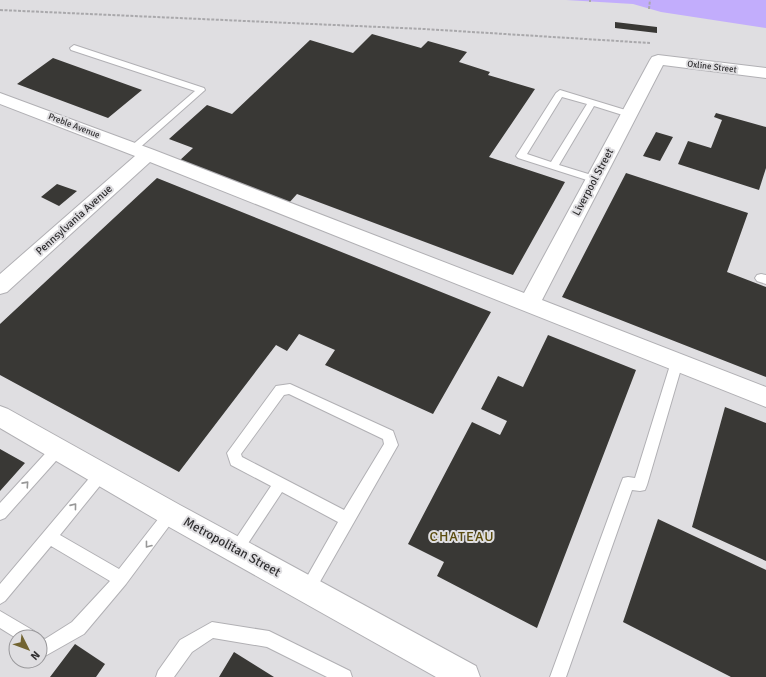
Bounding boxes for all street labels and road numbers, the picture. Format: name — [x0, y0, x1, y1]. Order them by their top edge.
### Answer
street label: Oxline Street — [687, 59, 737, 75]
street label: Preble Avenue — [47, 111, 102, 141]
street label: Liverpool Street — [570, 146, 616, 218]
street label: Pennsylvania Avenue — [33, 182, 115, 258]
street label: Metropolitan Street — [181, 514, 284, 581]

